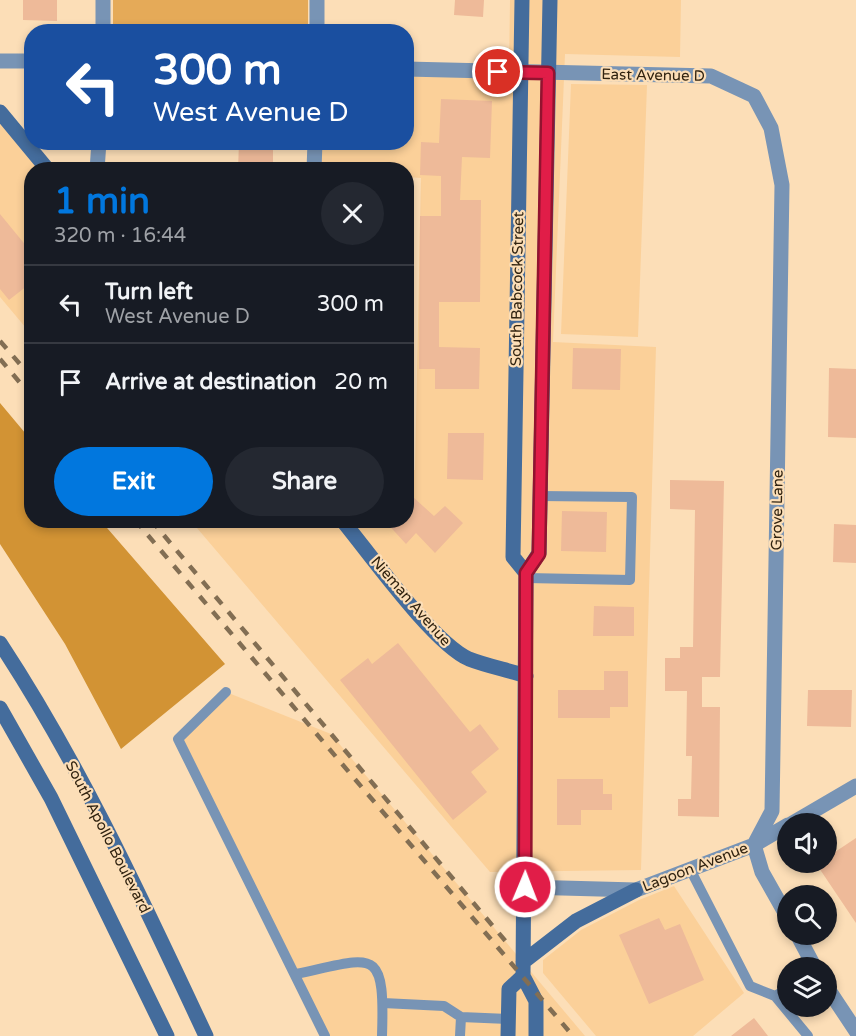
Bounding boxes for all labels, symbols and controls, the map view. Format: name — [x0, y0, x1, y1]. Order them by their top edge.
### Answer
text: 300 m — [153, 45, 282, 96]
pin — [472, 46, 523, 97]
icon: left — [54, 48, 132, 126]
icon: arrive — [481, 55, 514, 88]
street label: East Avenue D — [601, 65, 705, 85]
text: West Avenue D — [153, 96, 348, 129]
text: 1 min — [54, 180, 150, 223]
button: close — [321, 182, 384, 245]
street label: South Babcock Street — [507, 211, 527, 366]
text: 320 m · 16:44 — [54, 224, 186, 248]
text: Turn left — [105, 279, 193, 305]
icon: left — [54, 288, 87, 321]
text: 300 m — [317, 291, 384, 317]
text: West Avenue D — [105, 305, 250, 329]
icon: arrive — [54, 366, 87, 399]
text: Arrive at destination — [105, 369, 316, 395]
text: 20 m — [334, 369, 388, 395]
button: Exit — [54, 447, 213, 516]
button: Share — [225, 447, 384, 516]
street label: Grove Lane — [767, 469, 787, 551]
street label: Nieman Avenue — [367, 552, 455, 650]
street label: South Apollo Boulevard — [62, 758, 154, 916]
map controls — [777, 813, 837, 1017]
button: sound — [777, 813, 837, 873]
street label: Lagoon Avenue — [640, 839, 750, 895]
position arrow — [493, 855, 557, 919]
button: search — [777, 885, 837, 945]
button: layers — [777, 957, 837, 1017]

